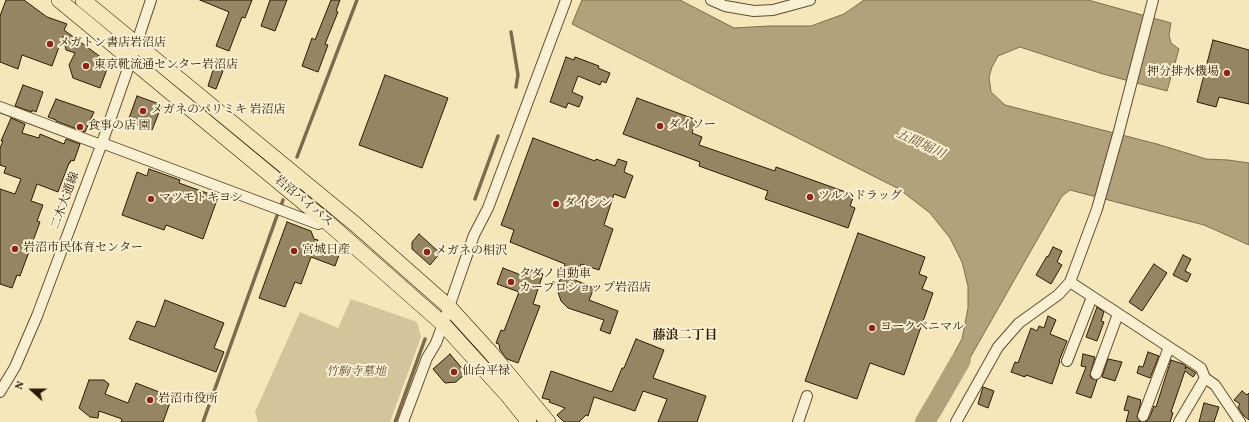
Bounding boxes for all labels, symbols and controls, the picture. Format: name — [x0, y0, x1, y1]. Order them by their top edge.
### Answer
place label: メガトン書店岩沼店 — [58, 37, 166, 51]
marker: メガトン書店岩沼店 — [45, 39, 55, 49]
place label: 東京靴流通センター岩沼店 — [94, 59, 238, 73]
marker: 東京靴流通センター岩沼店 — [81, 61, 91, 71]
place label: 押分排水機場 — [1147, 66, 1219, 80]
marker: 押分排水機場 — [1222, 68, 1232, 78]
place label: メガネのパリミキ 岩沼店 — [151, 104, 285, 118]
marker: メガネのパリミキ 岩沼店 — [138, 106, 148, 116]
place label: ダイソー — [668, 119, 716, 133]
place label: 食事の店 園 — [88, 120, 150, 134]
marker: ダイソー — [655, 121, 665, 131]
marker: 食事の店 園 — [75, 122, 85, 132]
water label: 五間堀川 — [893, 127, 947, 163]
street label: 二木大通線 — [49, 170, 83, 232]
street label: 岩沼バイパス — [271, 173, 335, 231]
place label: ツルハドラッグ — [818, 190, 902, 204]
place label: マツモトキヨシ — [159, 192, 243, 206]
marker: ツルハドラッグ — [805, 192, 815, 202]
marker: マツモトキヨシ — [146, 194, 156, 204]
place label: ダイシン — [564, 197, 612, 211]
marker: ダイシン — [551, 199, 561, 209]
place label: 岩沼市民体育センター — [23, 242, 143, 256]
marker: 岩沼市民体育センター — [10, 244, 20, 254]
place label: 宮城日産 — [302, 244, 350, 258]
place label: メガネの相沢 — [435, 245, 507, 259]
marker: 宮城日産 — [289, 246, 299, 256]
marker: メガネの相沢 — [422, 247, 432, 257]
place label: タダノ自動車 カープロショップ岩沼店 — [519, 268, 651, 296]
marker: タダノ自動車 カープロショップ岩沼店 — [506, 277, 516, 287]
place label: ヨークベニマル — [880, 321, 964, 335]
marker: ヨークベニマル — [867, 323, 877, 333]
district label: 藤浪二丁目 — [653, 329, 717, 345]
place label: 仙台平禄 — [462, 365, 510, 379]
park label: 竹駒寺墓地 — [326, 366, 386, 380]
marker: 仙台平禄 — [449, 367, 459, 377]
north arrow — [12, 370, 52, 410]
text: N — [12, 379, 29, 392]
place label: 岩沼市役所 — [158, 393, 218, 407]
marker: 岩沼市役所 — [145, 395, 155, 405]

